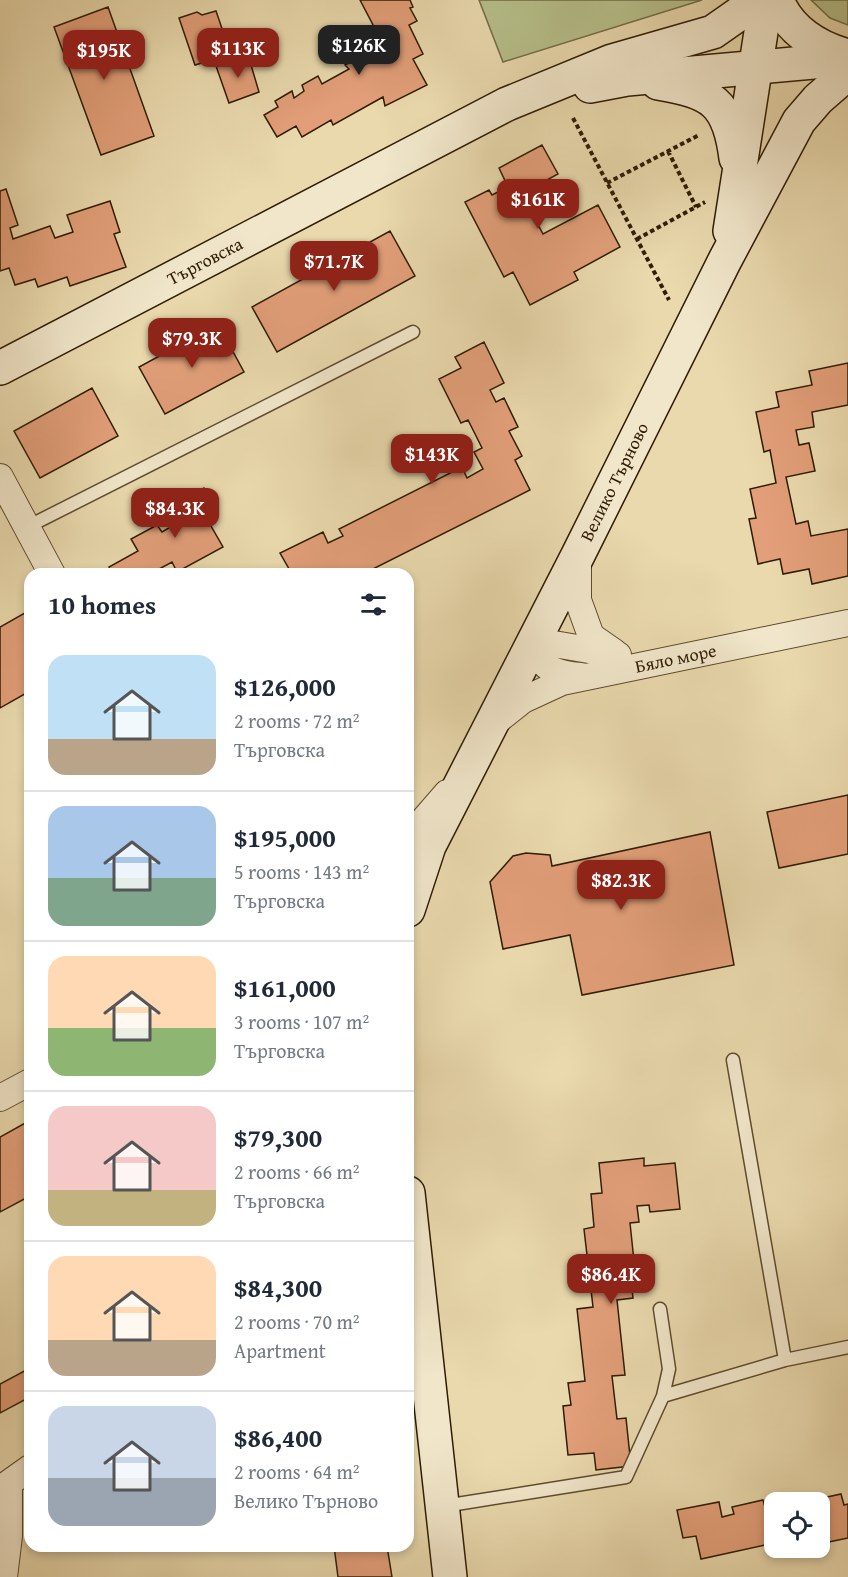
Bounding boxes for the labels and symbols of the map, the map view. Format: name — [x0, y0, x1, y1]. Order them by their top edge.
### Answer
pin: $126K — [317, 25, 401, 76]
pin: $113K — [196, 28, 280, 79]
pin: $195K — [62, 30, 146, 81]
pin: $161K — [496, 179, 580, 230]
street label: Търговска — [162, 230, 248, 292]
pin: $71.7K — [285, 241, 383, 292]
pin: $79.3K — [143, 318, 241, 369]
street label: Велико Търново — [573, 417, 655, 546]
pin: $143K — [390, 434, 474, 485]
pin: $84.3K — [126, 488, 224, 539]
street label: Бяло море — [632, 636, 719, 680]
pin: $82.3K — [572, 860, 670, 911]
pin: $86.4K — [562, 1254, 660, 1305]

